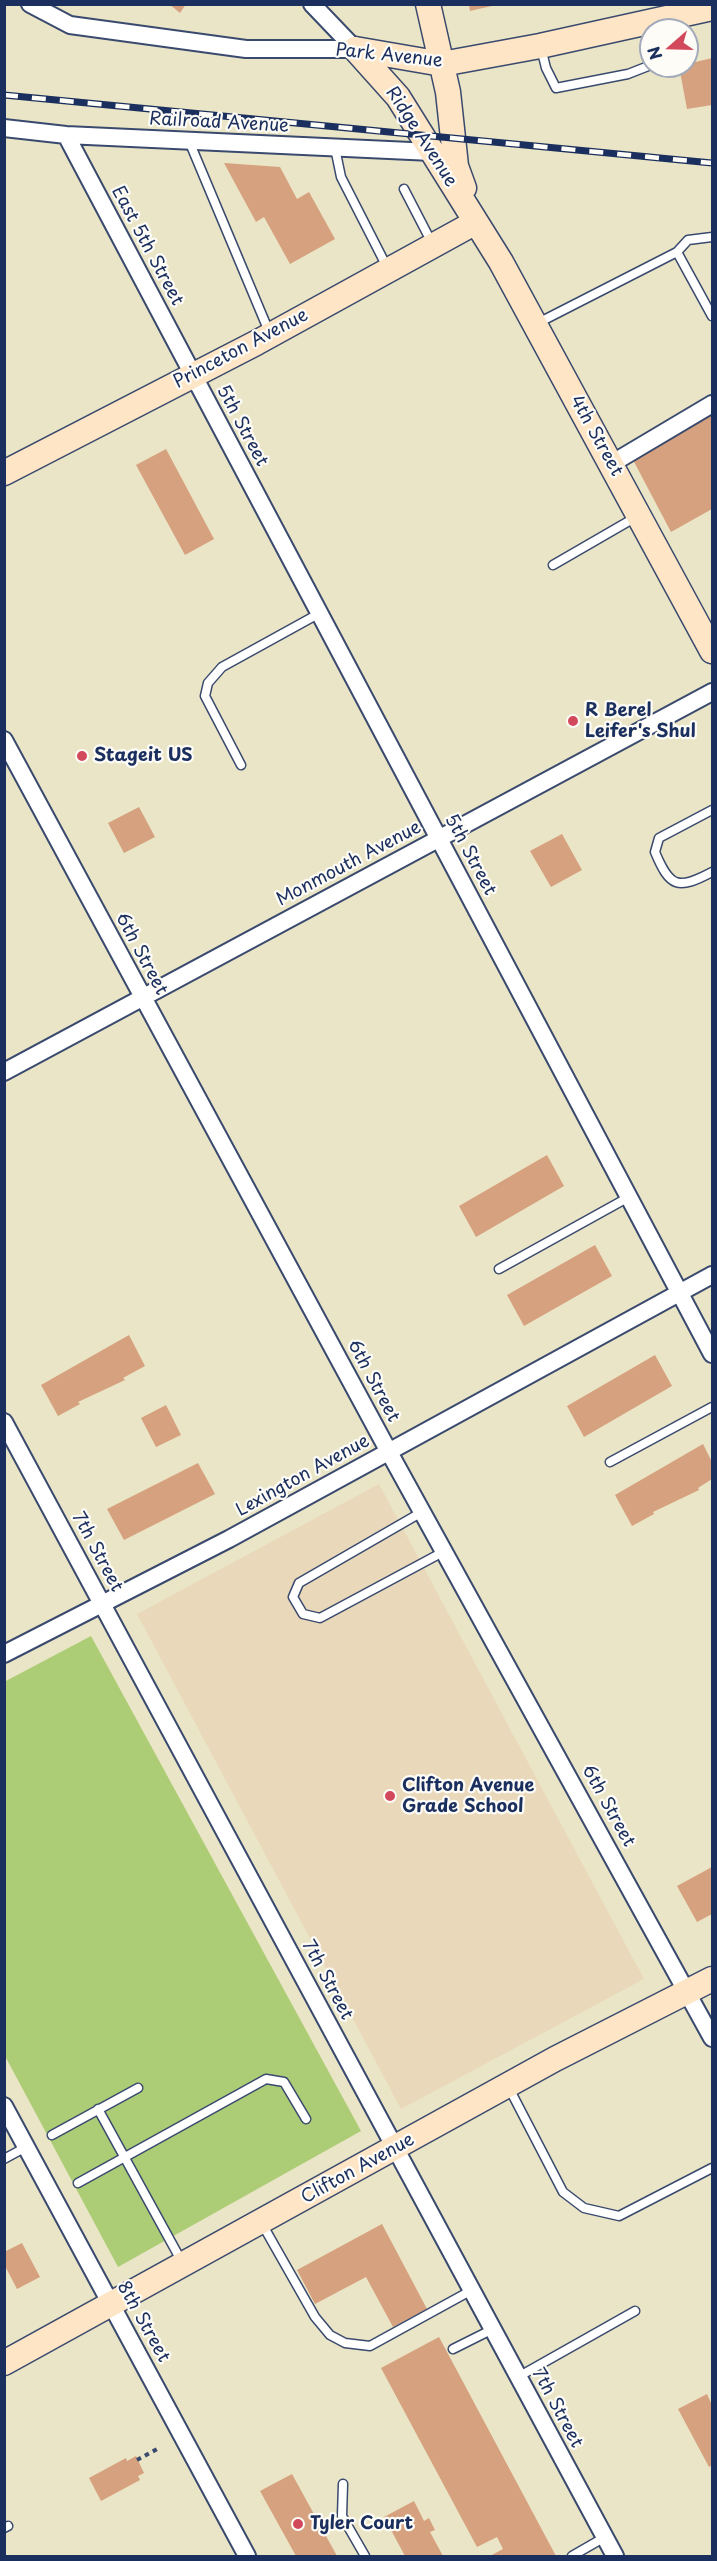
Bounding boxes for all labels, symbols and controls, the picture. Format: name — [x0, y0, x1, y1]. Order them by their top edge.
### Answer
north arrow — [639, 18, 699, 78]
street label: Park Avenue — [334, 40, 444, 72]
text: N — [641, 43, 667, 64]
street label: Ridge Avenue — [381, 83, 461, 191]
street label: Railroad Avenue — [149, 109, 289, 137]
street label: East 5th Street — [106, 183, 188, 309]
street label: Princeton Avenue — [170, 305, 312, 393]
street label: 5th Street — [212, 382, 272, 470]
street label: 4th Street — [565, 392, 627, 480]
place label: R Berel Leifer's Shul — [585, 700, 696, 742]
marker: R Berel Leifer's Shul — [566, 714, 580, 728]
place label: Stageit US — [94, 745, 192, 767]
marker: Stageit US — [75, 749, 89, 763]
street label: 5th Street — [440, 811, 500, 899]
street label: Monmouth Avenue — [273, 817, 425, 911]
street label: 6th Street — [110, 909, 172, 999]
street label: 6th Street — [342, 1336, 404, 1426]
street label: Lexington Avenue — [233, 1430, 373, 1522]
street label: 7th Street — [67, 1508, 127, 1596]
street label: 6th Street — [577, 1761, 639, 1851]
place label: Clifton Avenue Grade School — [402, 1775, 534, 1818]
marker: Clifton Avenue Grade School — [383, 1789, 397, 1803]
street label: 7th Street — [297, 1936, 357, 2024]
street label: Clifton Avenue — [298, 2129, 418, 2209]
street label: 8th Street — [112, 2278, 174, 2366]
street label: 7th Street — [527, 2364, 587, 2452]
place label: Tyler Court — [310, 2513, 413, 2535]
marker: Tyler Court — [291, 2517, 305, 2531]

